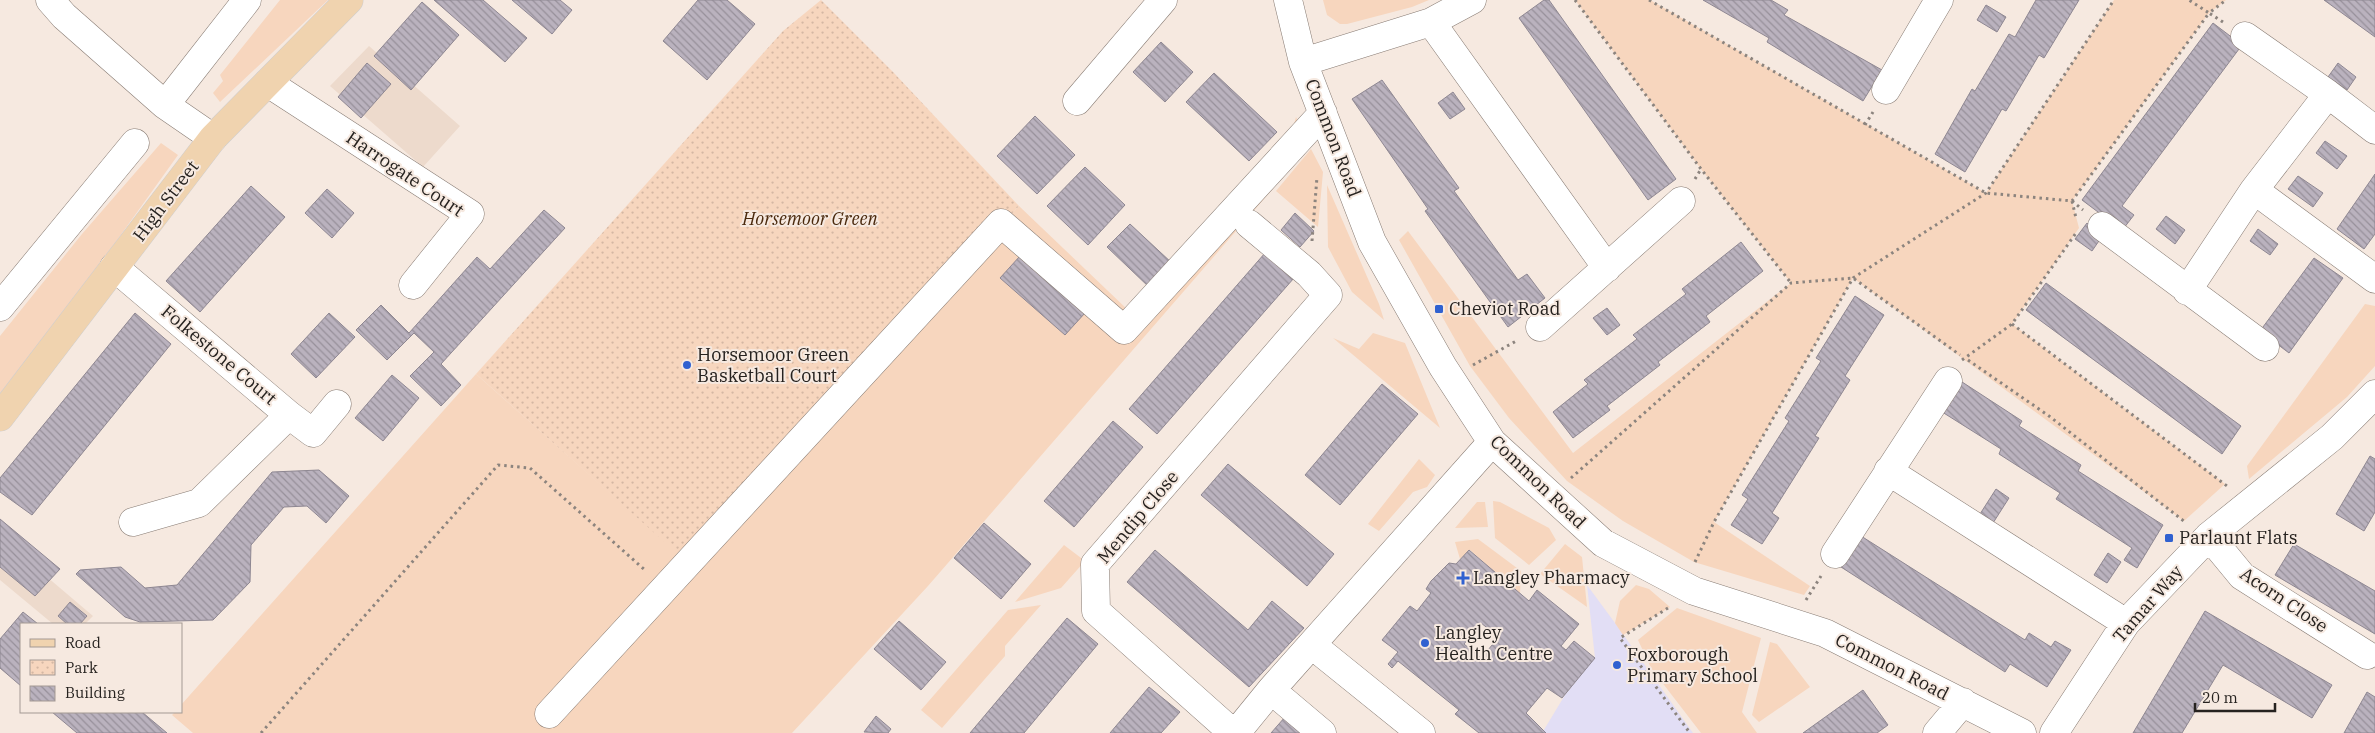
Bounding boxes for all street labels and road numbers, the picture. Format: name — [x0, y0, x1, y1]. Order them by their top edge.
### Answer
street label: Common Road — [1300, 75, 1367, 200]
street label: Harrogate Court — [342, 126, 468, 221]
street label: High Street — [128, 156, 204, 246]
street label: Folkestone Court — [157, 300, 282, 410]
street label: Common Road — [1485, 430, 1591, 533]
street label: Mendip Close — [1092, 465, 1183, 568]
street label: Tamar Way — [2108, 560, 2188, 647]
street label: Acorn Close — [2236, 562, 2333, 637]
street label: Common Road — [1831, 628, 1953, 705]

